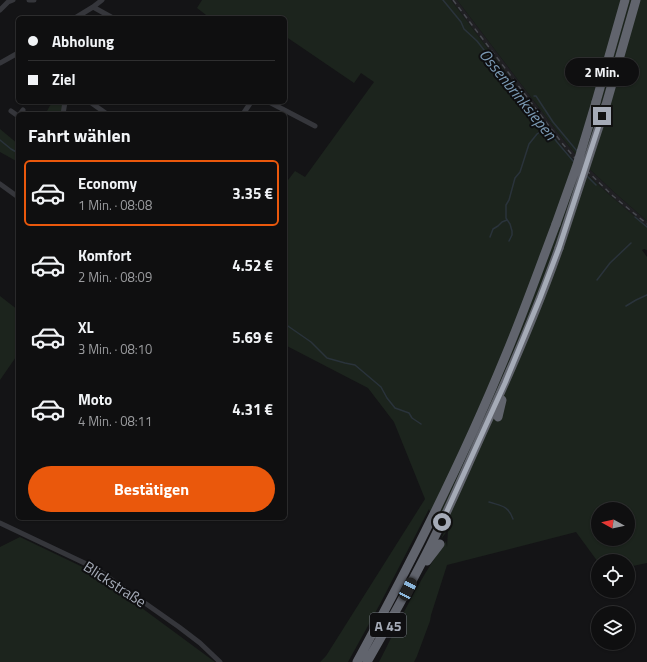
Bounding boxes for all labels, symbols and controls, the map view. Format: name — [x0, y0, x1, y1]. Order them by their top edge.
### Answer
text: Abholung — [52, 30, 114, 53]
water label: Ossenbrinksiepen — [474, 43, 563, 146]
callout: 2 Min. — [565, 58, 639, 86]
text: 2 Min. — [584, 62, 620, 82]
text: Ziel — [52, 68, 76, 91]
route end — [593, 107, 611, 125]
text: Fahrt wählen — [28, 122, 131, 149]
text: Economy — [78, 172, 137, 195]
icon: car — [30, 175, 66, 211]
text: 3.35 € — [232, 182, 273, 205]
text: 1 Min. · 08:08 — [78, 195, 152, 215]
text: Komfort — [78, 244, 132, 267]
icon: car — [30, 247, 66, 283]
text: 4.52 € — [232, 254, 273, 277]
text: 2 Min. · 08:09 — [78, 267, 152, 287]
text: XL — [78, 316, 94, 339]
icon: car — [30, 319, 66, 355]
text: 5.69 € — [232, 326, 273, 349]
text: 3 Min. · 08:10 — [78, 339, 152, 359]
text: Moto — [78, 388, 112, 411]
icon: car — [30, 391, 66, 427]
text: 4.31 € — [232, 398, 273, 421]
text: 4 Min. · 08:11 — [78, 411, 152, 431]
button: Bestätigen — [28, 466, 275, 512]
north arrow — [591, 502, 635, 546]
map controls — [591, 502, 635, 650]
route start — [433, 513, 451, 531]
button: locate — [591, 554, 635, 598]
street label: Blickstraße — [79, 555, 151, 613]
car — [397, 576, 419, 602]
button: layers — [591, 606, 635, 650]
road number: A 45 — [370, 613, 406, 637]

